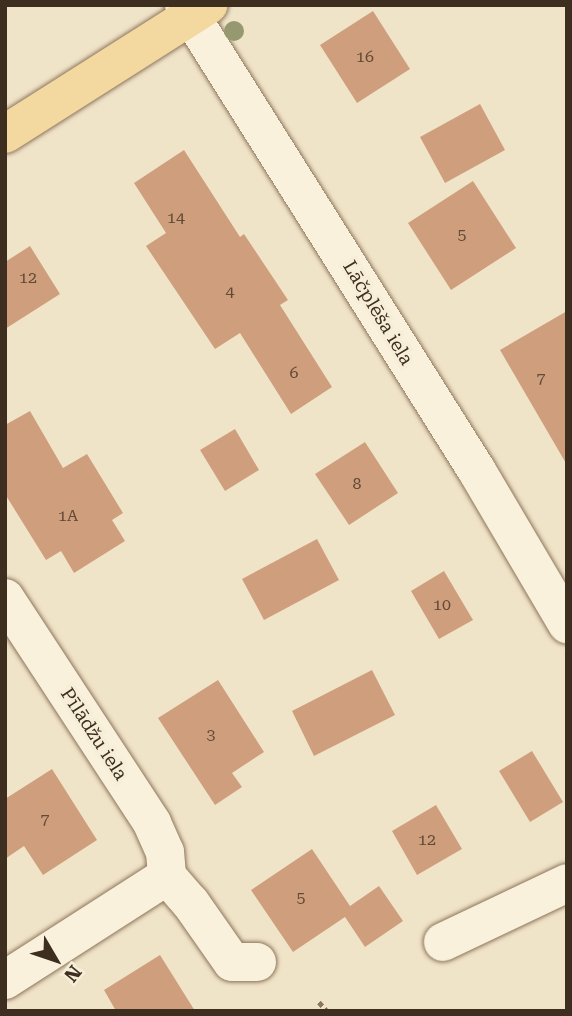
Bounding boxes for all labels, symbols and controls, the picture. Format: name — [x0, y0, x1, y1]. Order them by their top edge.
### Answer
house number: 16 — [356, 47, 374, 67]
house number: 14 — [167, 208, 185, 228]
house number: 5 — [458, 225, 466, 245]
street label: Lāčplēša iela — [338, 257, 418, 369]
house number: 12 — [19, 268, 37, 288]
house number: 4 — [226, 282, 234, 302]
house number: 6 — [290, 363, 298, 383]
house number: 7 — [537, 368, 545, 388]
house number: 8 — [353, 474, 361, 494]
house number: 1A — [58, 506, 78, 526]
house number: 10 — [433, 595, 451, 615]
street label: Pīlādžu iela — [56, 683, 132, 785]
house number: 3 — [207, 725, 215, 745]
house number: 7 — [41, 809, 49, 829]
house number: 12 — [418, 830, 436, 850]
house number: 5 — [297, 888, 305, 908]
north arrow — [21, 925, 91, 995]
text: N — [59, 961, 86, 986]

